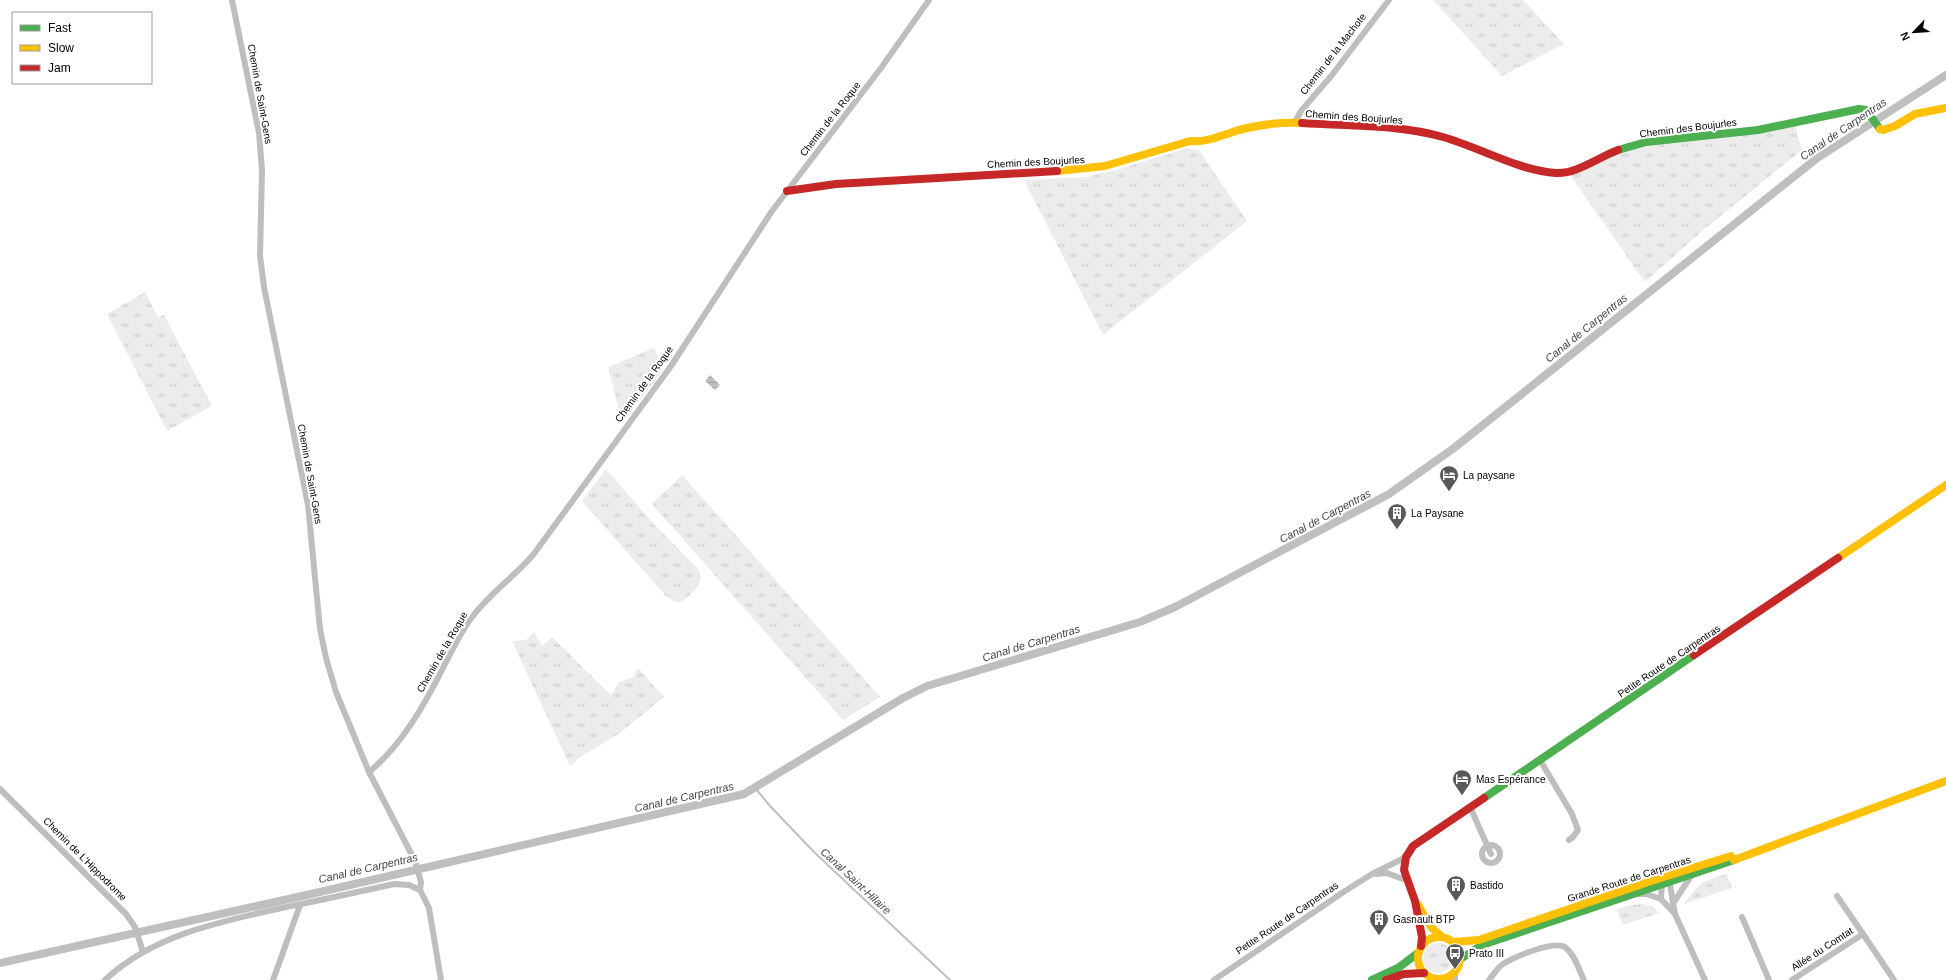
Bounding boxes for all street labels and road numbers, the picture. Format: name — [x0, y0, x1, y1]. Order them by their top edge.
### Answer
street label: Chemin de la Machote — [1298, 11, 1368, 97]
street label: Chemin de Saint-Gens — [246, 43, 274, 145]
street label: Chemin de la Roque — [798, 79, 863, 158]
street label: Chemin des Boujurles — [1305, 108, 1403, 126]
street label: Chemin des Boujurles — [1639, 117, 1737, 139]
street label: Chemin des Boujurles — [987, 154, 1085, 170]
street label: Chemin de la Roque — [613, 344, 675, 424]
street label: Chemin de Saint-Gens — [296, 423, 324, 525]
street label: Chemin de la Roque — [414, 609, 470, 694]
street label: Petite Route de Carpentras — [1616, 623, 1722, 699]
street label: Chemin de L'Hippodrome — [41, 815, 129, 903]
street label: Grande Route de Carpentras — [1566, 854, 1692, 904]
street label: Petite Route de Carpentras — [1234, 880, 1340, 956]
street label: Allée du Comtat — [1789, 925, 1855, 973]

